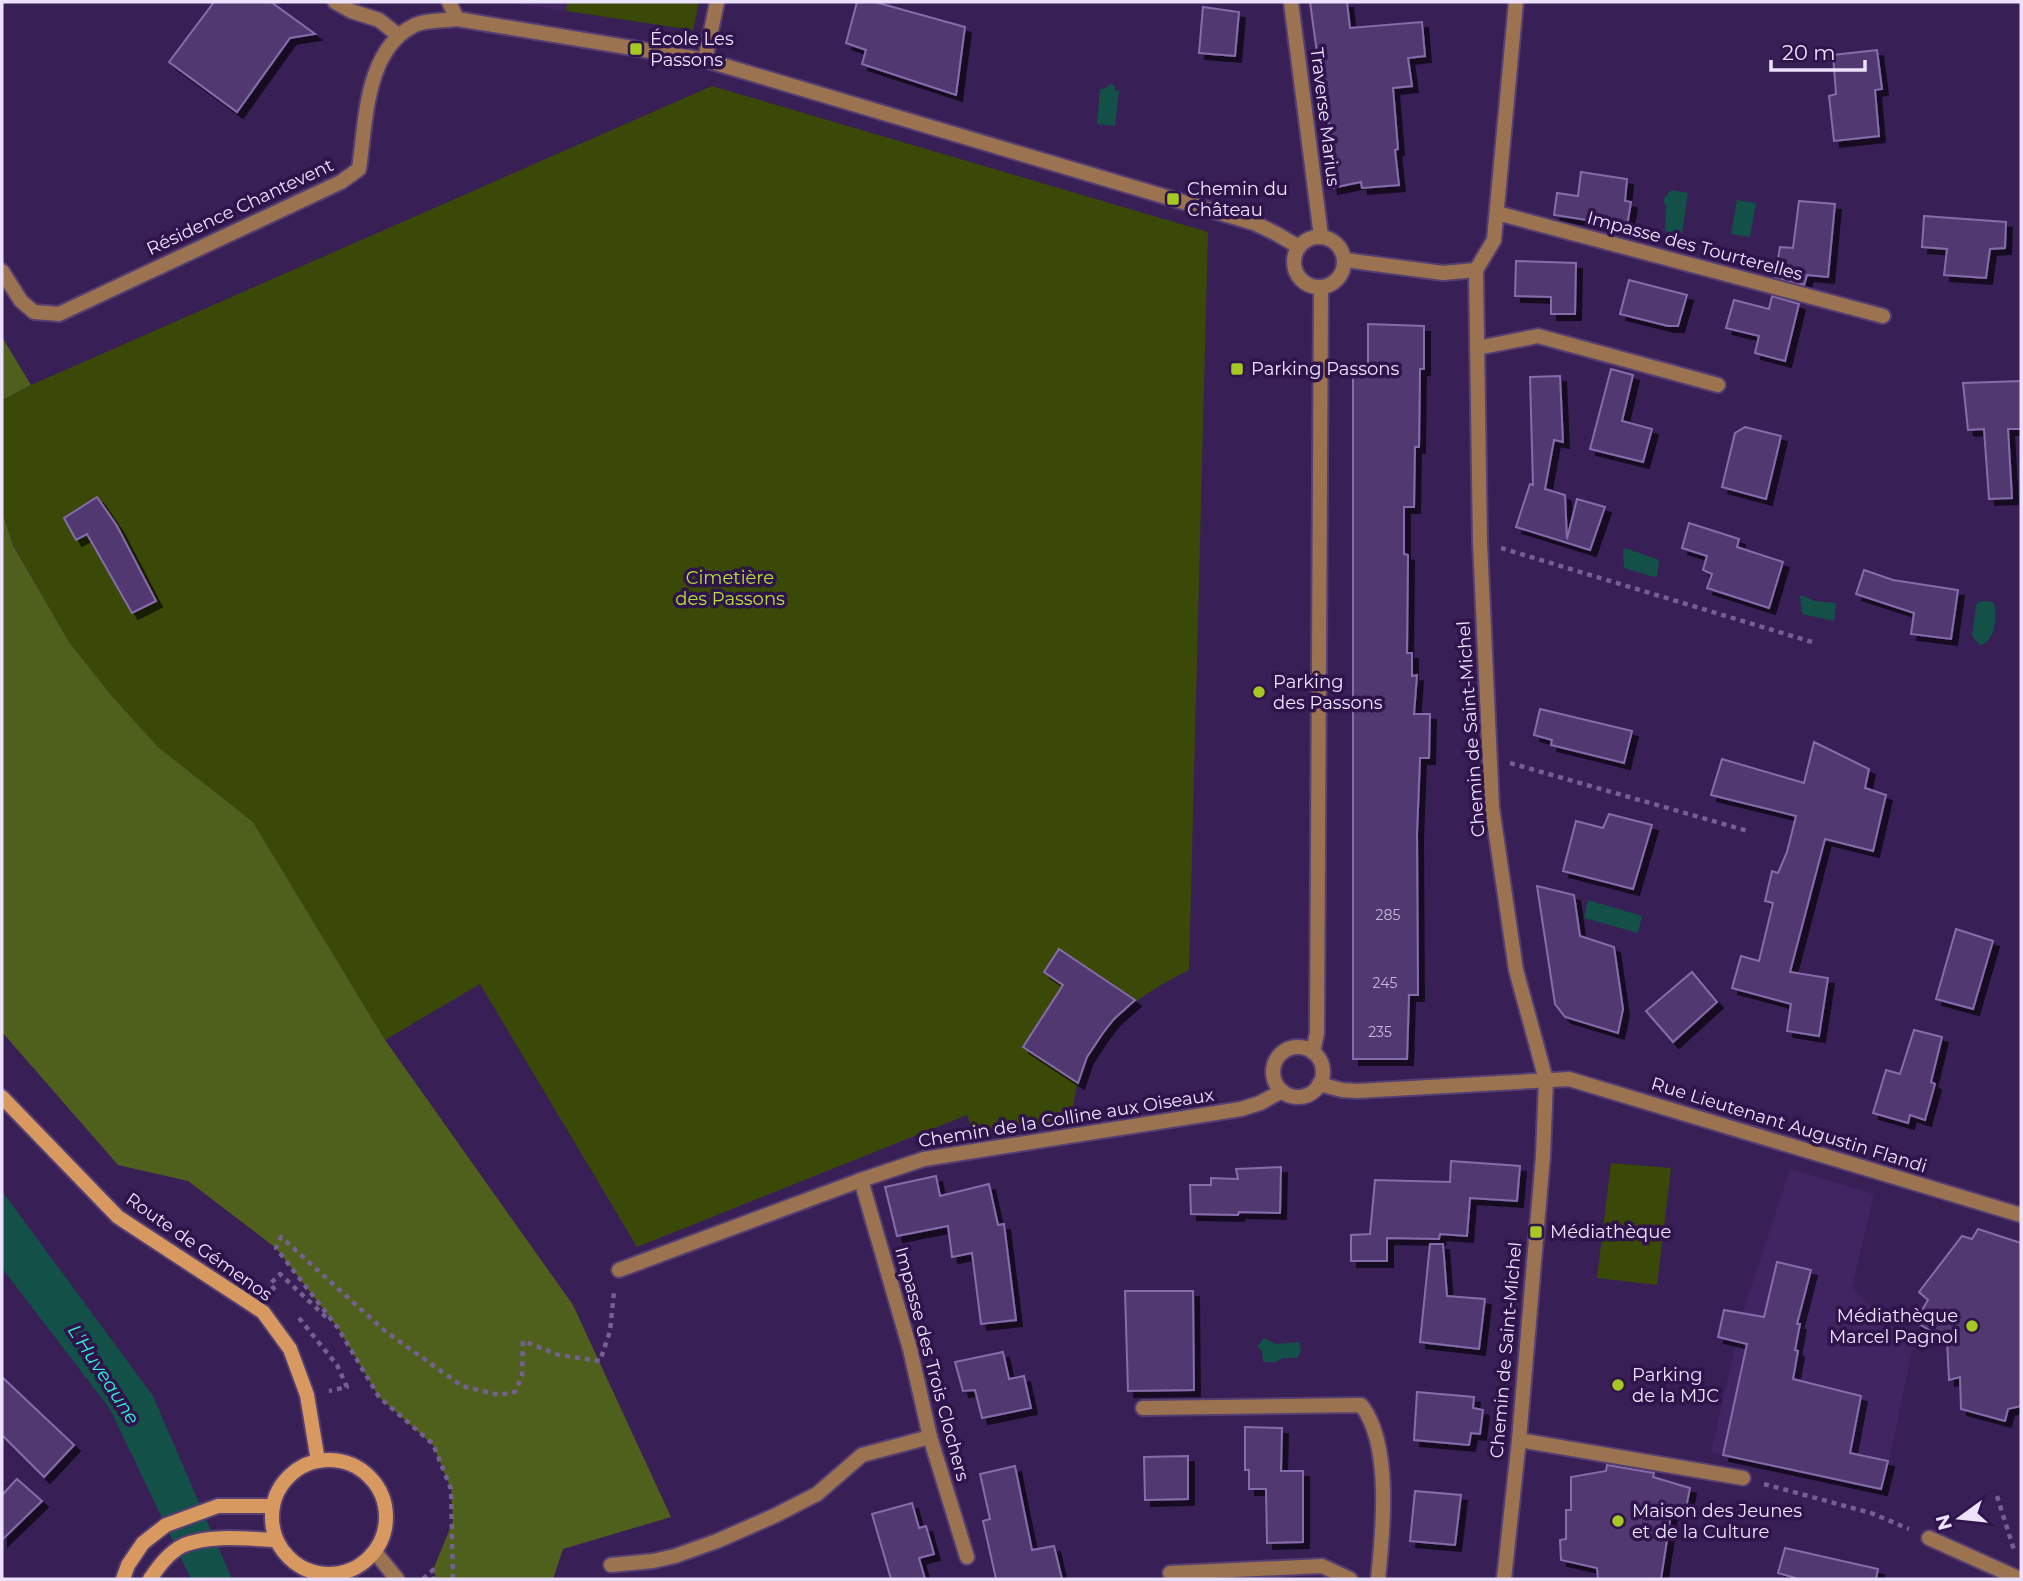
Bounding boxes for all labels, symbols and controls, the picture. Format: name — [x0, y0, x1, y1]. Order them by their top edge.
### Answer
place label: École Les Passons — [650, 28, 734, 71]
scale bar — [1771, 28, 1866, 72]
text: 20 m — [1782, 40, 1836, 65]
marker: École Les Passons — [628, 41, 644, 57]
street label: Traverse Marius — [1306, 46, 1344, 188]
street label: Résidence Chantevent — [143, 154, 337, 260]
place label: Chemin du Château — [1187, 178, 1288, 221]
marker: Chemin du Château — [1165, 191, 1181, 207]
street label: Impasse des Tourterelles — [1585, 207, 1805, 285]
place label: Parking Passons — [1251, 358, 1399, 380]
marker: Parking Passons — [1229, 361, 1245, 377]
park label: Cimetière des Passons — [675, 567, 785, 610]
street label: Chemin de Saint-Michel — [1452, 620, 1490, 838]
place label: Parking des Passons — [1273, 671, 1383, 714]
marker: Parking des Passons — [1251, 684, 1267, 700]
house number: 285 — [1376, 906, 1400, 924]
house number: 245 — [1373, 974, 1397, 992]
house number: 235 — [1368, 1023, 1392, 1041]
street label: Rue Lieutenant Augustin Flandi — [1649, 1073, 1929, 1177]
street label: Chemin de la Colline aux Oiseaux — [917, 1084, 1216, 1152]
street label: Route de Gémenos — [122, 1188, 277, 1306]
place label: Médiathèque — [1550, 1221, 1671, 1243]
marker: Médiathèque — [1528, 1224, 1544, 1240]
street label: Chemin de Saint-Michel — [1486, 1241, 1526, 1459]
street label: Impasse des Trois Clochers — [890, 1244, 974, 1484]
place label: Médiathèque Marcel Pagnol — [1829, 1305, 1958, 1348]
marker: Médiathèque Marcel Pagnol — [1964, 1318, 1980, 1334]
water label: L'Huveaune — [63, 1320, 144, 1429]
place label: Parking de la MJC — [1632, 1364, 1719, 1407]
marker: Parking de la MJC — [1610, 1377, 1626, 1393]
north arrow — [1925, 1483, 1995, 1553]
place label: Maison des Jeunes et de la Culture — [1632, 1500, 1802, 1543]
text: N — [1931, 1512, 1957, 1533]
marker: Maison des Jeunes et de la Culture — [1610, 1513, 1626, 1529]

